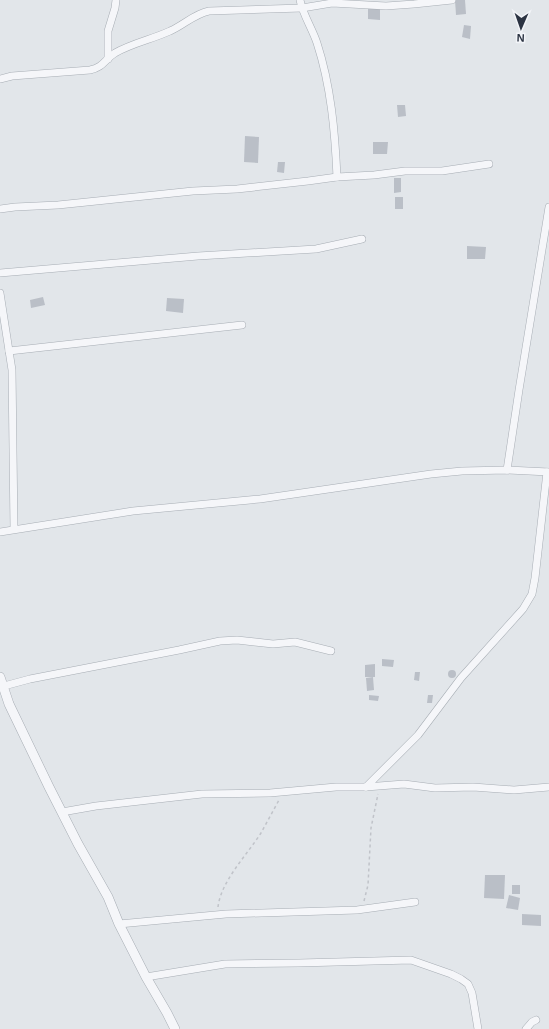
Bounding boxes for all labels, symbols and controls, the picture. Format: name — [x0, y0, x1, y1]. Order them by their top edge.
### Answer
north arrow — [501, 8, 541, 48]
text: N — [516, 32, 525, 44]

